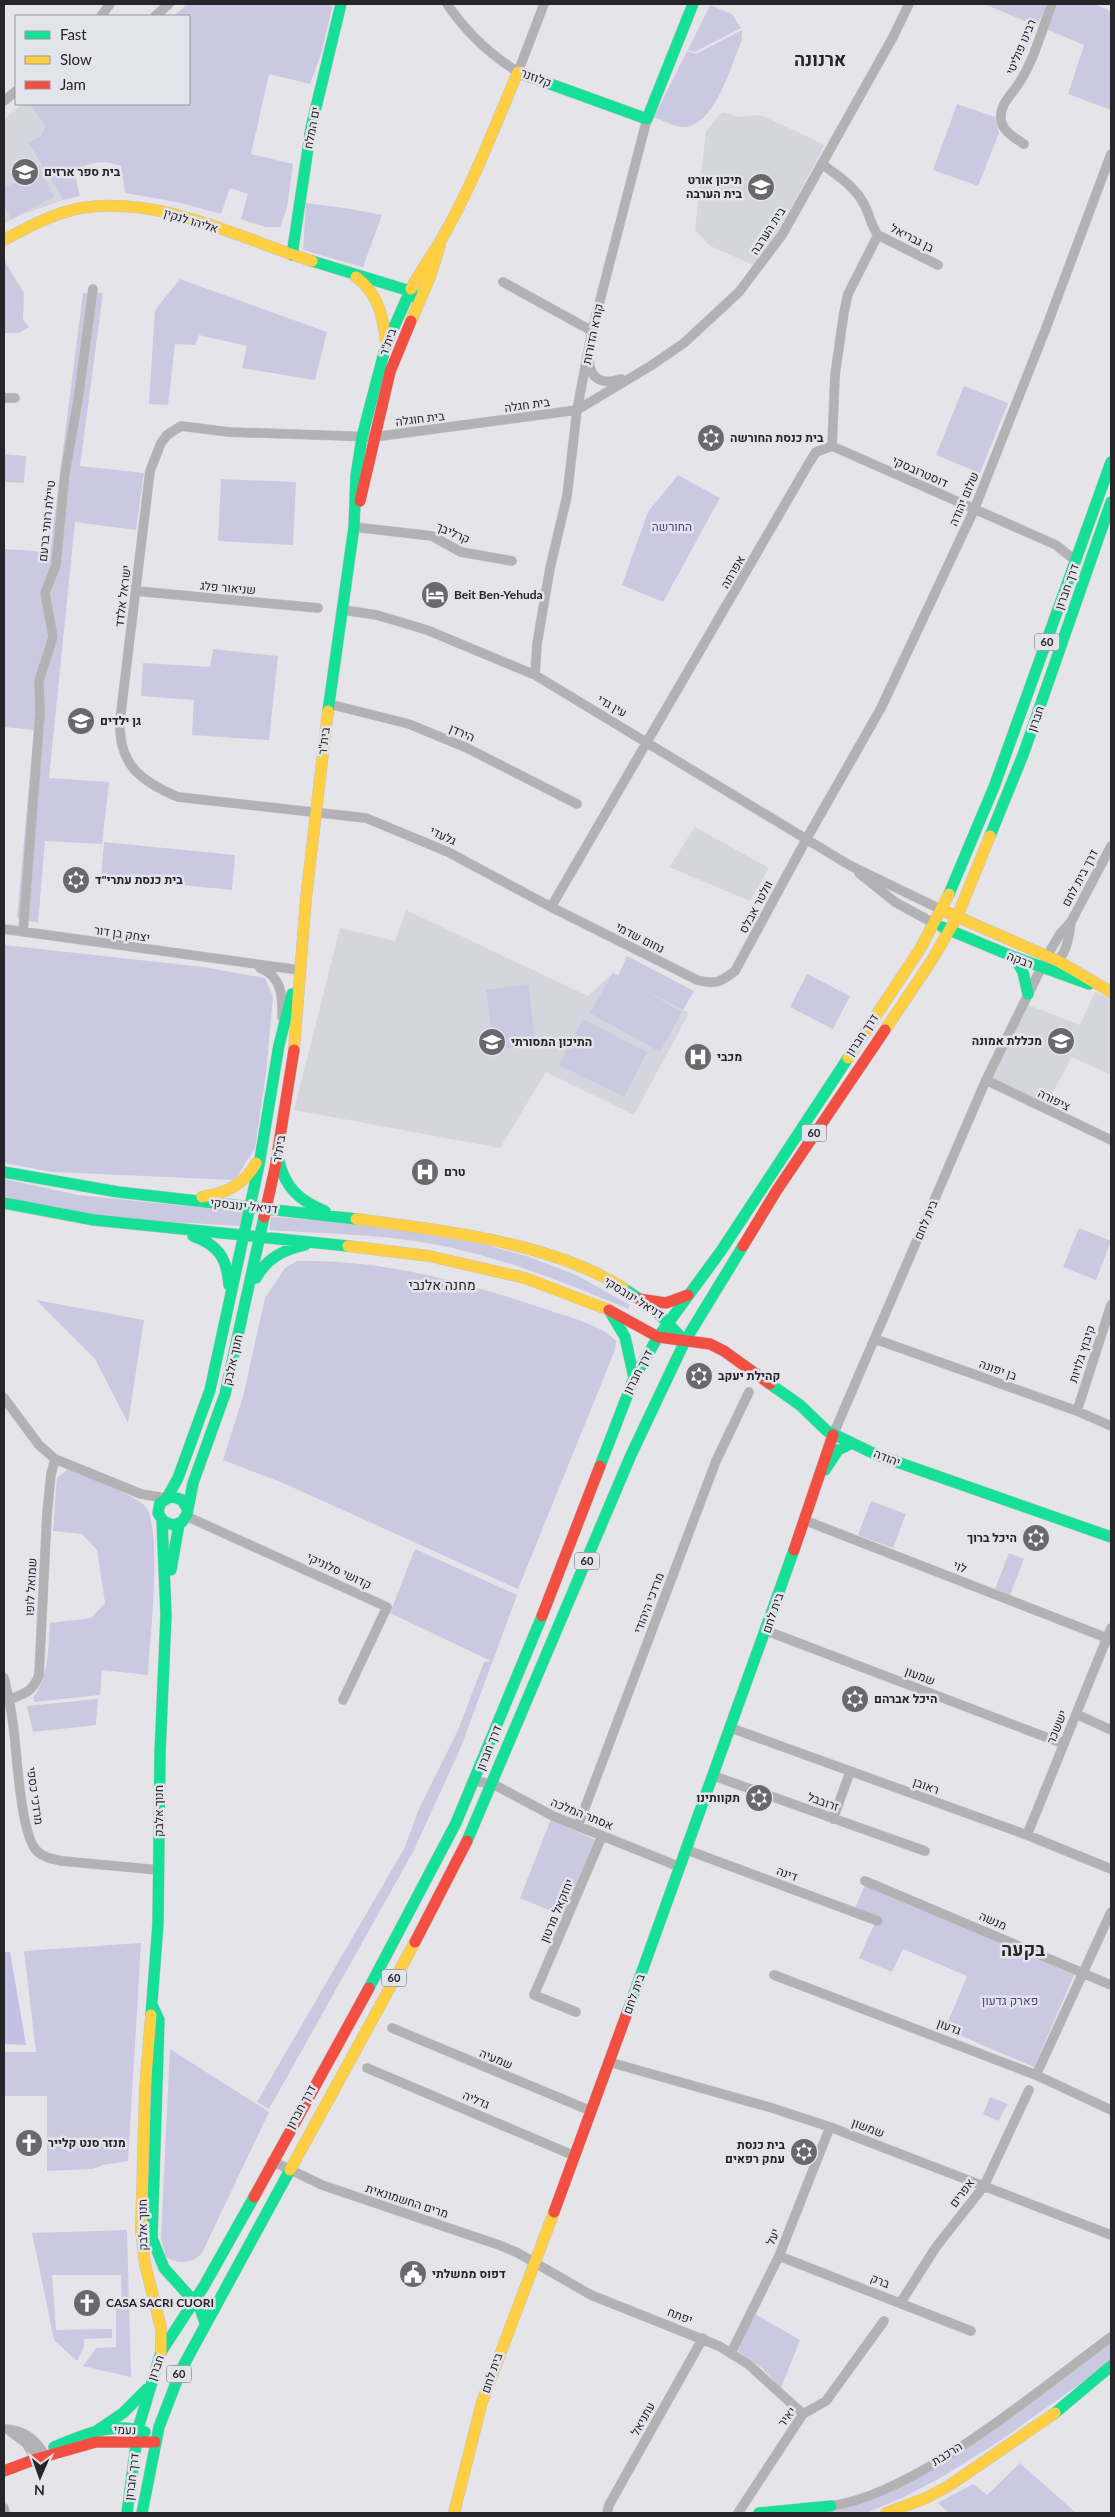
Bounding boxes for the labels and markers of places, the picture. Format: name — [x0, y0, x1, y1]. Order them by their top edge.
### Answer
school or university icon: בית ספר ארזים — [10, 157, 40, 187]
place label: בית ספר ארזים — [44, 164, 121, 179]
place label: תיכון אורט בית הערבה — [686, 172, 742, 201]
school or university icon: תיכון אורט בית הערבה — [746, 172, 776, 202]
synagogue icon: בית כנסת החורשה — [696, 423, 726, 453]
place label: בית כנסת החורשה — [730, 430, 824, 445]
hotel icon: Beit Ben-Yehuda — [420, 580, 450, 610]
place label: Beit Ben-Yehuda — [454, 587, 543, 602]
school or university icon: גן ילדים — [66, 706, 96, 736]
place label: גן ילדים — [100, 713, 141, 728]
synagogue icon: בית כנסת עתרי"ד — [61, 865, 91, 895]
place label: בית כנסת עתרי"ד — [95, 872, 183, 887]
school or university icon: מכללת אמונה — [1046, 1026, 1076, 1056]
school or university icon: התיכון המסורתי — [477, 1027, 507, 1057]
place label: מכללת אמונה — [972, 1033, 1042, 1048]
place label: התיכון המסורתי — [511, 1034, 592, 1049]
hospital icon: מכבי — [683, 1042, 713, 1072]
place label: מכבי — [717, 1049, 742, 1064]
hospital icon: טרם — [410, 1157, 440, 1187]
place label: טרם — [444, 1164, 466, 1179]
synagogue icon: קהילת יעקב — [684, 1361, 714, 1391]
place label: קהילת יעקב — [718, 1368, 780, 1383]
synagogue icon: היכל ברוך — [1021, 1523, 1051, 1553]
place label: היכל ברוך — [967, 1530, 1017, 1545]
synagogue icon: היכל אברהם — [840, 1684, 870, 1714]
place label: היכל אברהם — [874, 1691, 937, 1706]
synagogue icon: תקוותינו — [744, 1783, 774, 1813]
place label: תקוותינו — [696, 1790, 740, 1805]
church icon: מנזר סנט קלייר — [14, 2128, 44, 2158]
place label: מנזר סנט קלייר — [48, 2135, 126, 2150]
place label: בית כנסת עמק רפאים — [725, 2137, 785, 2166]
synagogue icon: בית כנסת עמק רפאים — [789, 2137, 819, 2167]
public building icon: דפוס ממשלתי — [398, 2259, 428, 2289]
place label: דפוס ממשלתי — [432, 2266, 506, 2281]
church icon: CASA SACRI CUORI — [72, 2288, 102, 2318]
place label: CASA SACRI CUORI — [106, 2295, 214, 2310]

